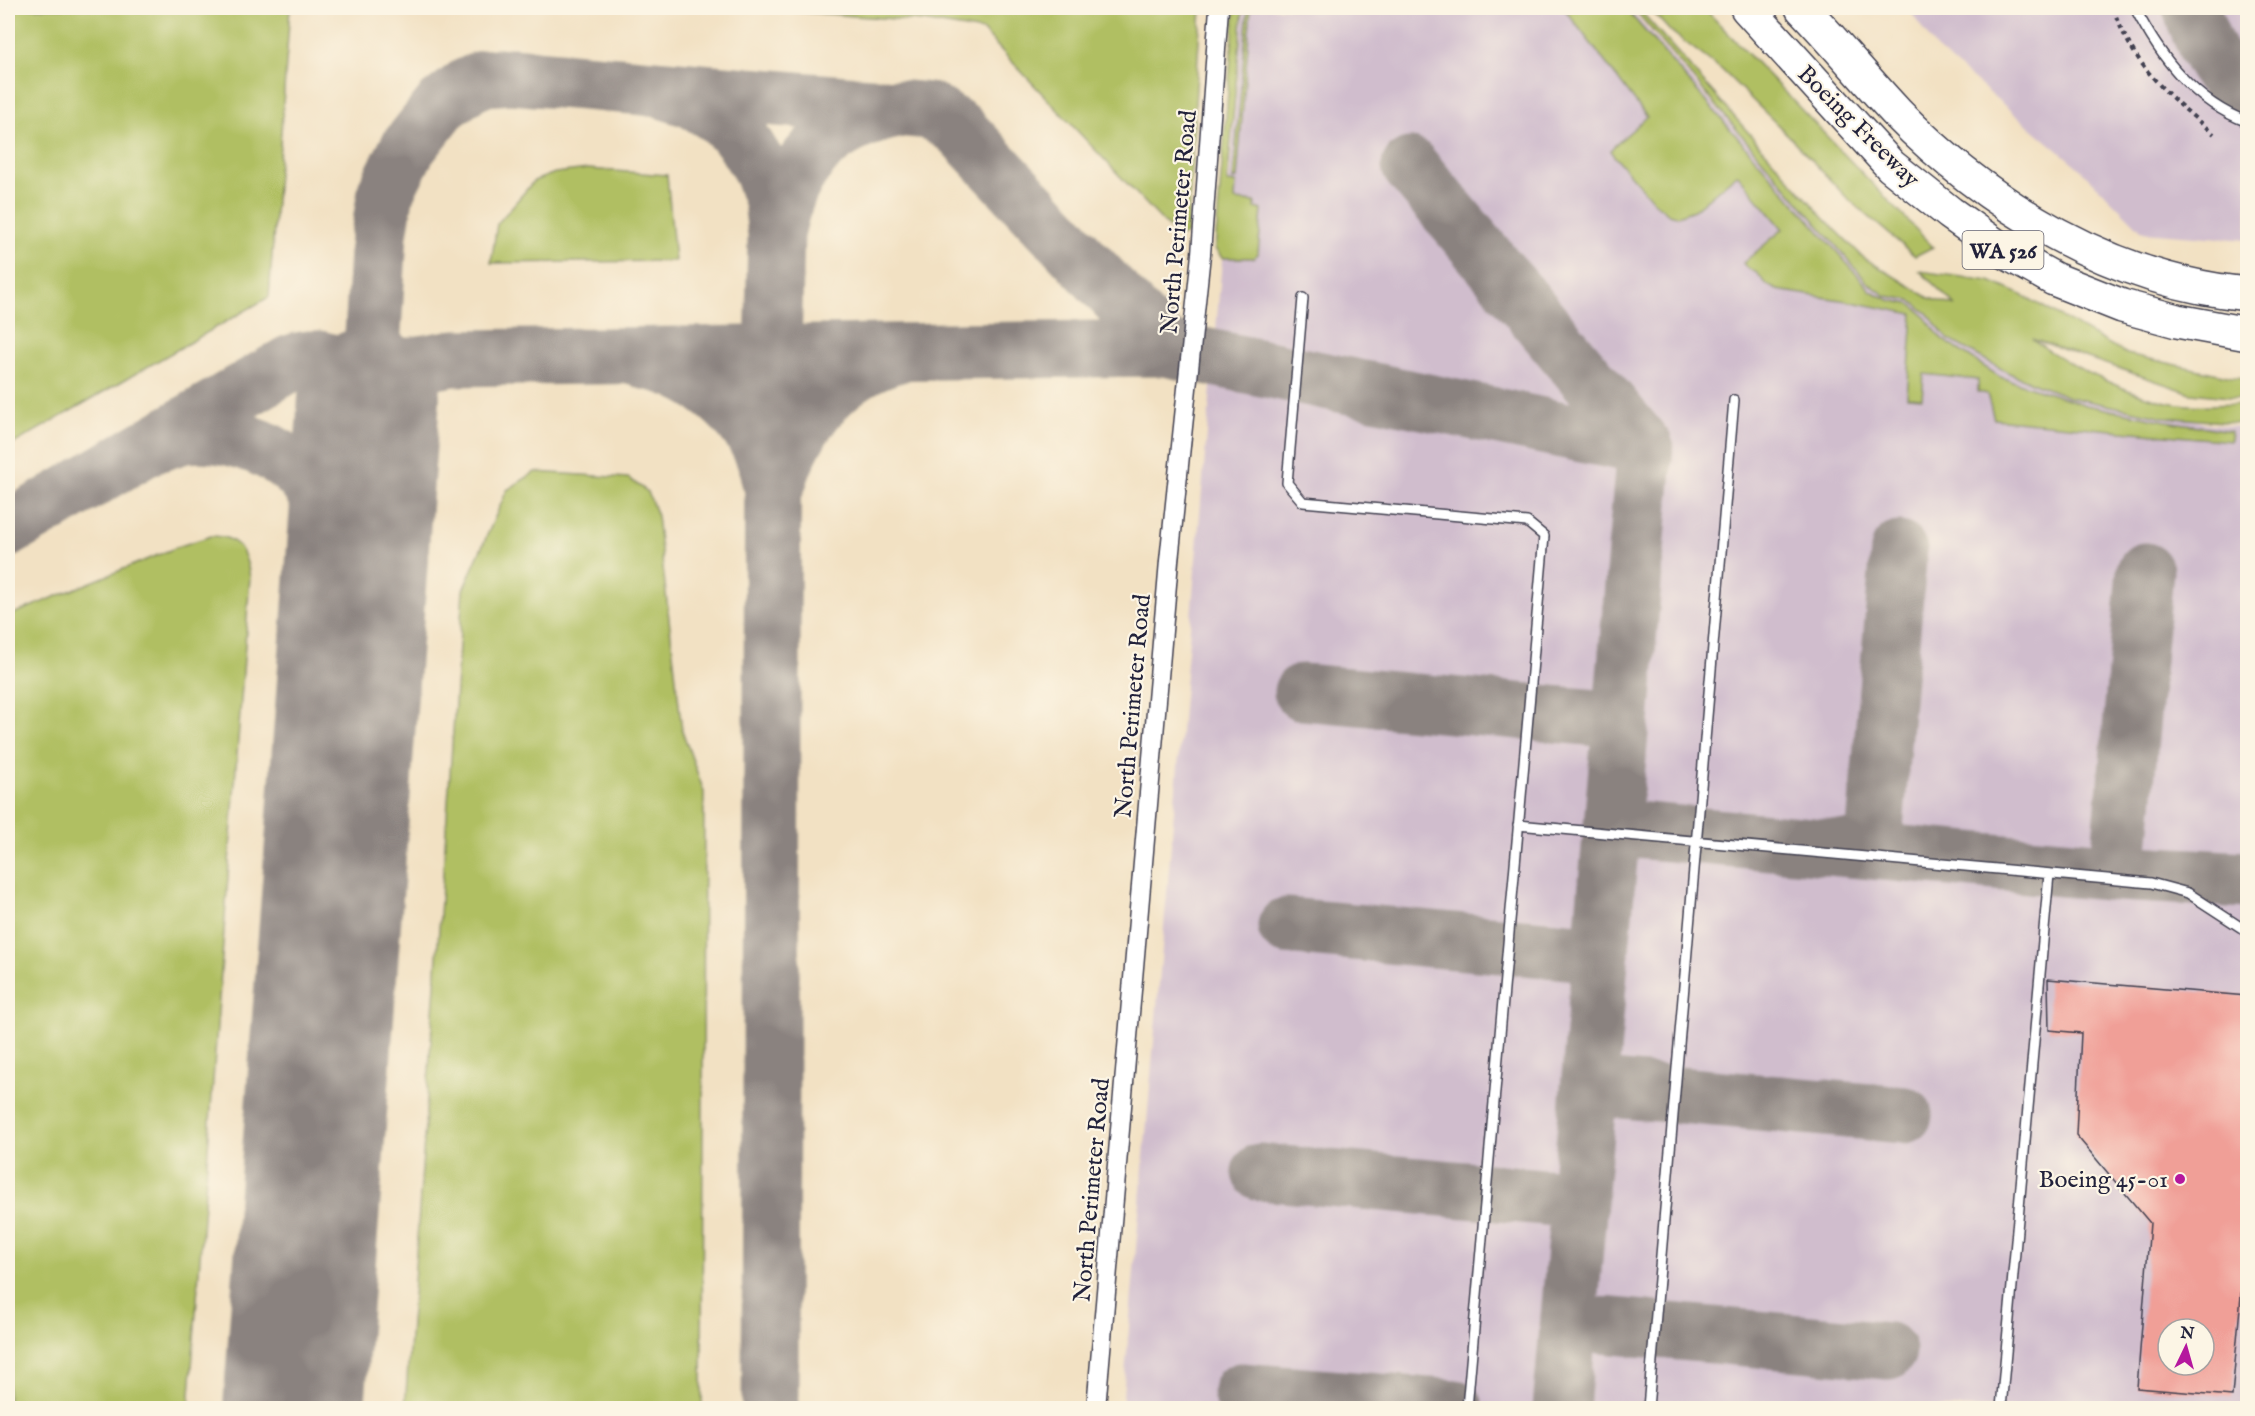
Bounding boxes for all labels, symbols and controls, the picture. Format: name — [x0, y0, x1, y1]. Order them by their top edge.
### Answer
street label: Boeing Freeway — [1790, 59, 1926, 195]
street label: North Perimeter Road — [1154, 109, 1205, 335]
road number: WA 526 — [1962, 231, 2044, 269]
street label: North Perimeter Road — [1108, 593, 1159, 819]
street label: North Perimeter Road — [1067, 1077, 1118, 1303]
place label: Boeing 45-01 — [2039, 1165, 2168, 1196]
marker: Boeing 45-01 — [2173, 1172, 2187, 1186]
north arrow — [2156, 1317, 2216, 1377]
text: N — [2178, 1323, 2195, 1345]

